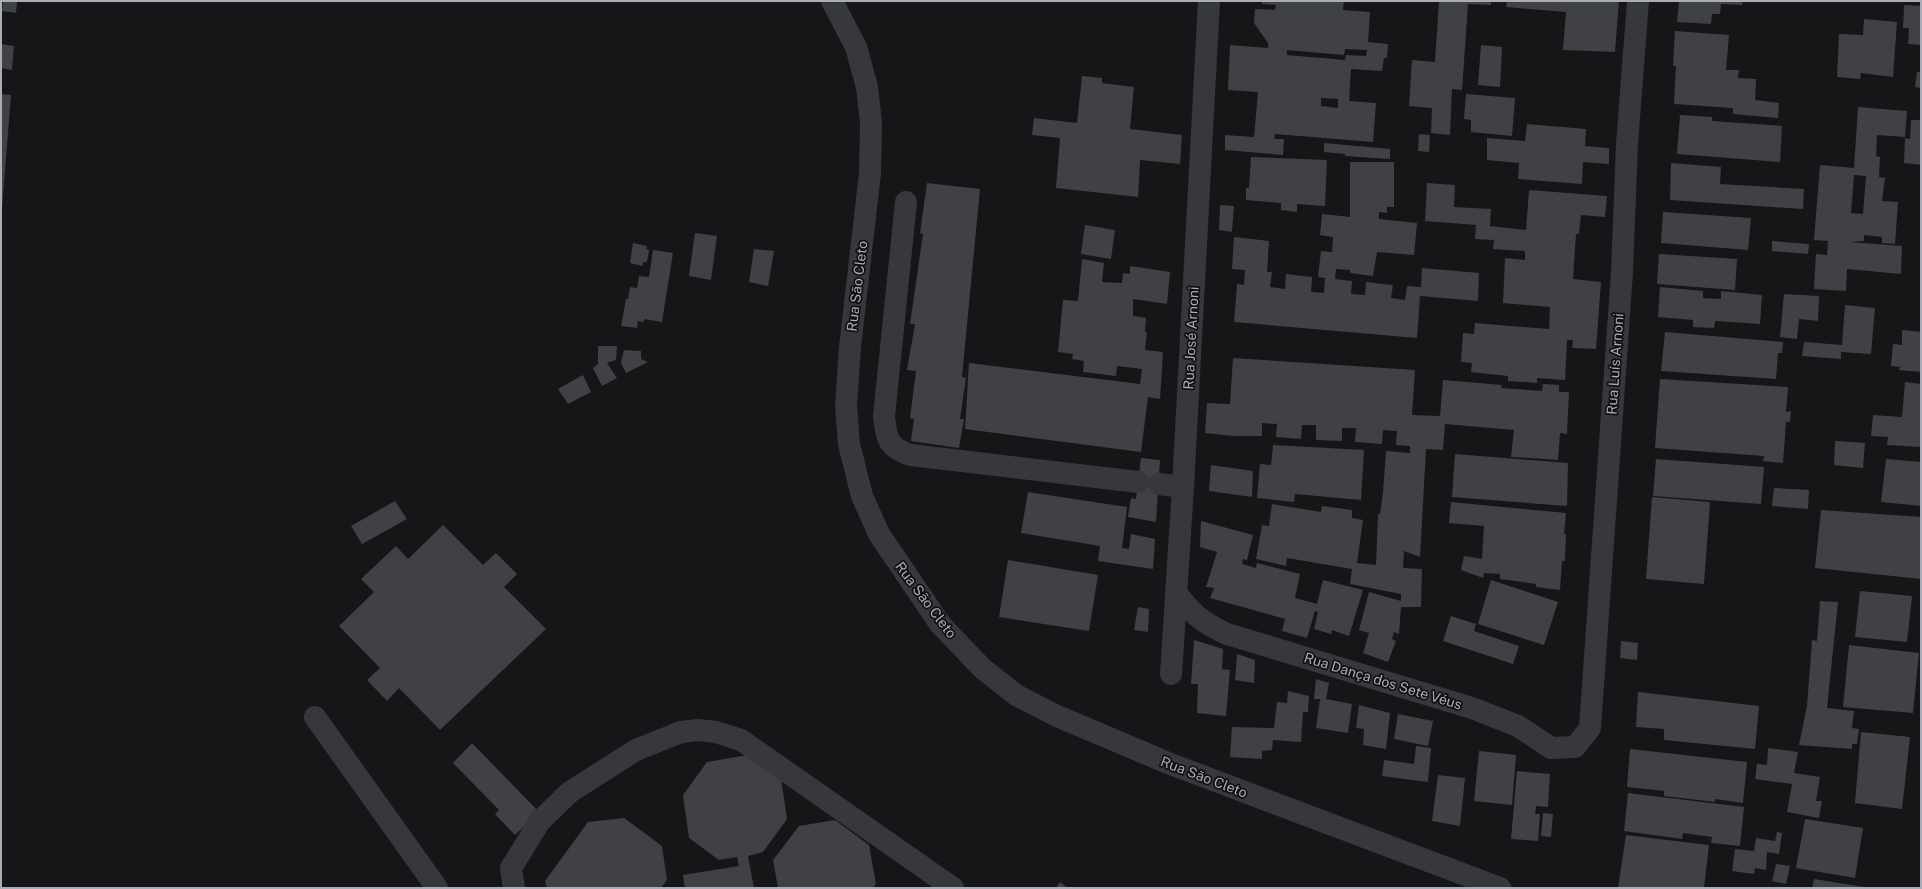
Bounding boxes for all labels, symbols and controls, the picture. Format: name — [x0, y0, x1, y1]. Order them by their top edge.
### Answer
street label: Rua São Cleto — [843, 240, 871, 332]
street label: Rua José Arnoni — [1180, 286, 1202, 390]
street label: Rua Luís Arnoni — [1603, 313, 1627, 415]
street label: Rua São Cleto — [892, 559, 960, 641]
street label: Rua Dança dos Sete Véus — [1302, 649, 1464, 713]
street label: Rua São Cleto — [1159, 753, 1250, 801]

